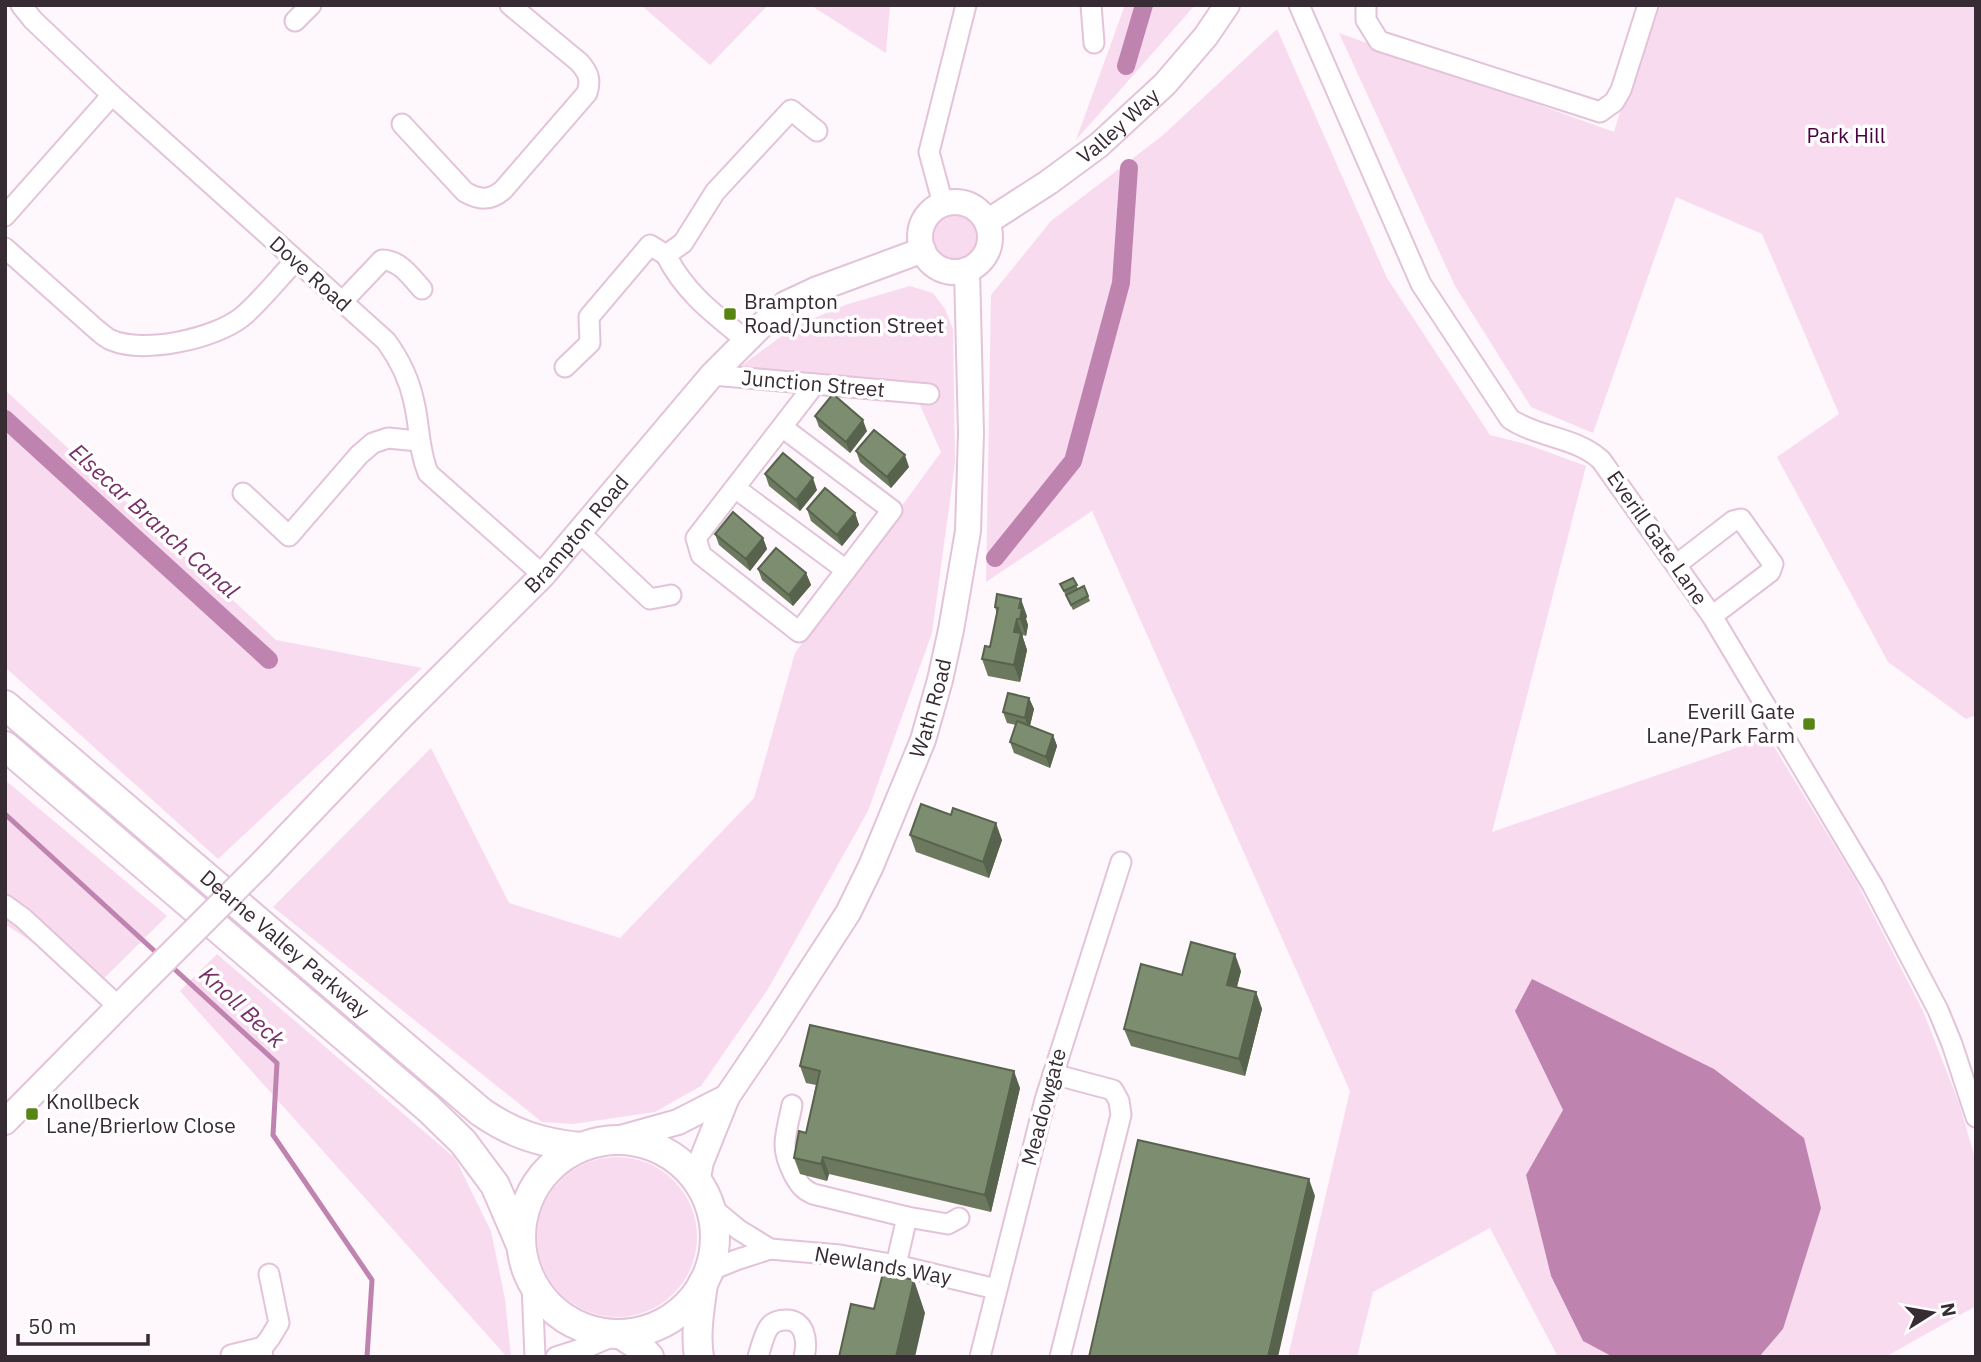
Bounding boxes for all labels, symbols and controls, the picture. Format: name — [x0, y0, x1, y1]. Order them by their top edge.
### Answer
street label: Valley Way — [1071, 81, 1165, 170]
park label: Park Hill — [1807, 121, 1886, 149]
street label: Dove Road — [264, 229, 357, 317]
place label: Brampton Road/Junction Street — [744, 287, 944, 339]
marker: Brampton Road/Junction Street — [722, 306, 738, 322]
street label: Junction Street — [740, 363, 886, 403]
water label: Elsecar Branch Canal — [64, 436, 246, 605]
street label: Everill Gate Lane — [1601, 465, 1715, 610]
street label: Brampton Road — [518, 469, 635, 599]
street label: Wath Road — [902, 656, 957, 762]
place label: Everill Gate Lane/Park Farm — [1646, 697, 1795, 749]
marker: Everill Gate Lane/Park Farm — [1801, 716, 1817, 732]
street label: Dearne Valley Parkway — [195, 863, 376, 1024]
water label: Knoll Beck — [194, 959, 293, 1054]
street label: Meadowgate — [1014, 1045, 1072, 1169]
place label: Knollbeck Lane/Brierlow Close — [46, 1087, 236, 1139]
marker: Knollbeck Lane/Brierlow Close — [24, 1106, 40, 1122]
street label: Newlands Way — [812, 1239, 954, 1291]
north arrow — [1897, 1278, 1967, 1348]
text: N — [1936, 1301, 1962, 1319]
scale bar — [18, 1302, 147, 1346]
text: 50 m — [28, 1312, 77, 1340]

